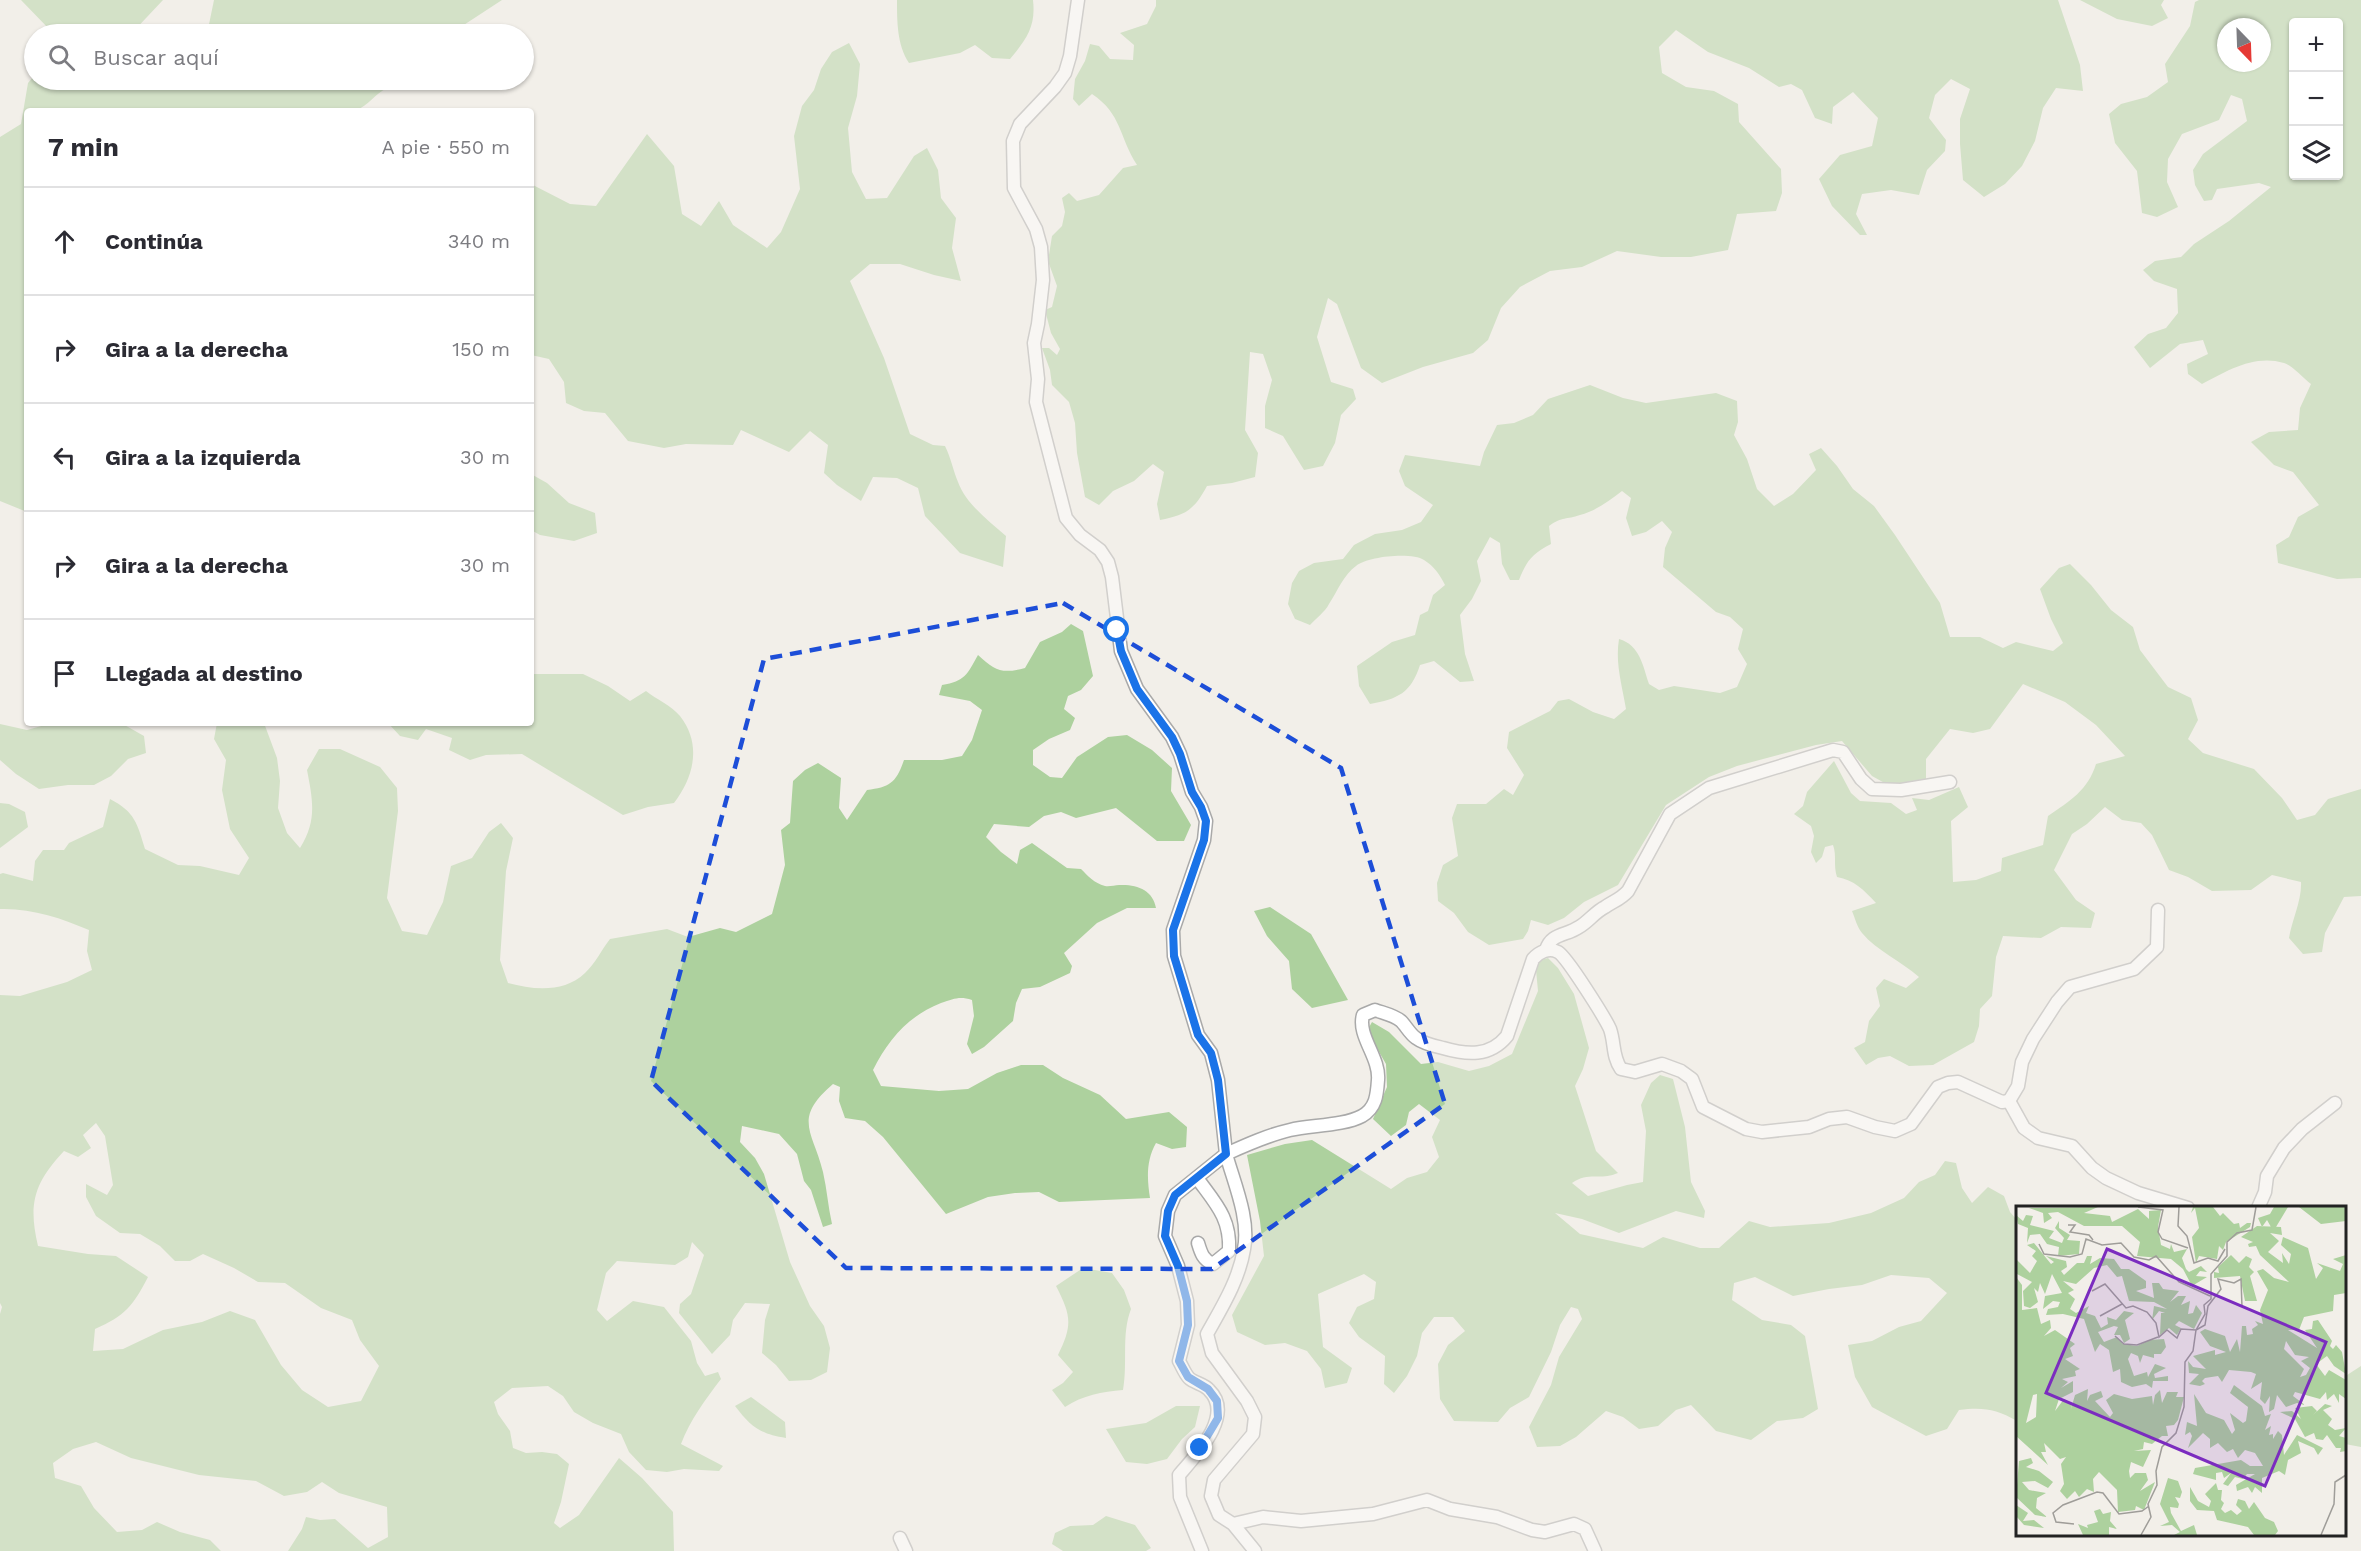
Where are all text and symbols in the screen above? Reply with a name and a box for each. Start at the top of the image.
north arrow [2217,18,2271,72]
map controls [2289,18,2343,180]
button: + [2289,18,2343,72]
search box [24,24,534,90]
icon: search [45,41,78,74]
text: Buscar aquí [93,45,219,70]
button: − [2289,72,2343,126]
button: layers [2289,126,2343,180]
text: 7 min [48,132,119,162]
text: A pie · 550 m [382,135,510,159]
icon: ahead [48,225,81,258]
text: Continúa [105,229,203,254]
text: 340 m [448,229,510,253]
icon: right [48,333,81,366]
text: Gira a la derecha [105,337,288,362]
text: 150 m [452,337,510,361]
icon: left [48,441,81,474]
text: Gira a la izquierda [105,445,301,470]
text: 30 m [460,445,510,469]
icon: right [48,549,81,582]
text: Gira a la derecha [105,553,288,578]
text: 30 m [460,553,510,577]
route start [1103,616,1129,642]
icon: arrive [48,657,81,690]
text: Llegada al destino [105,661,303,686]
inset map [2016,1206,2346,1536]
route end [1186,1434,1212,1460]

